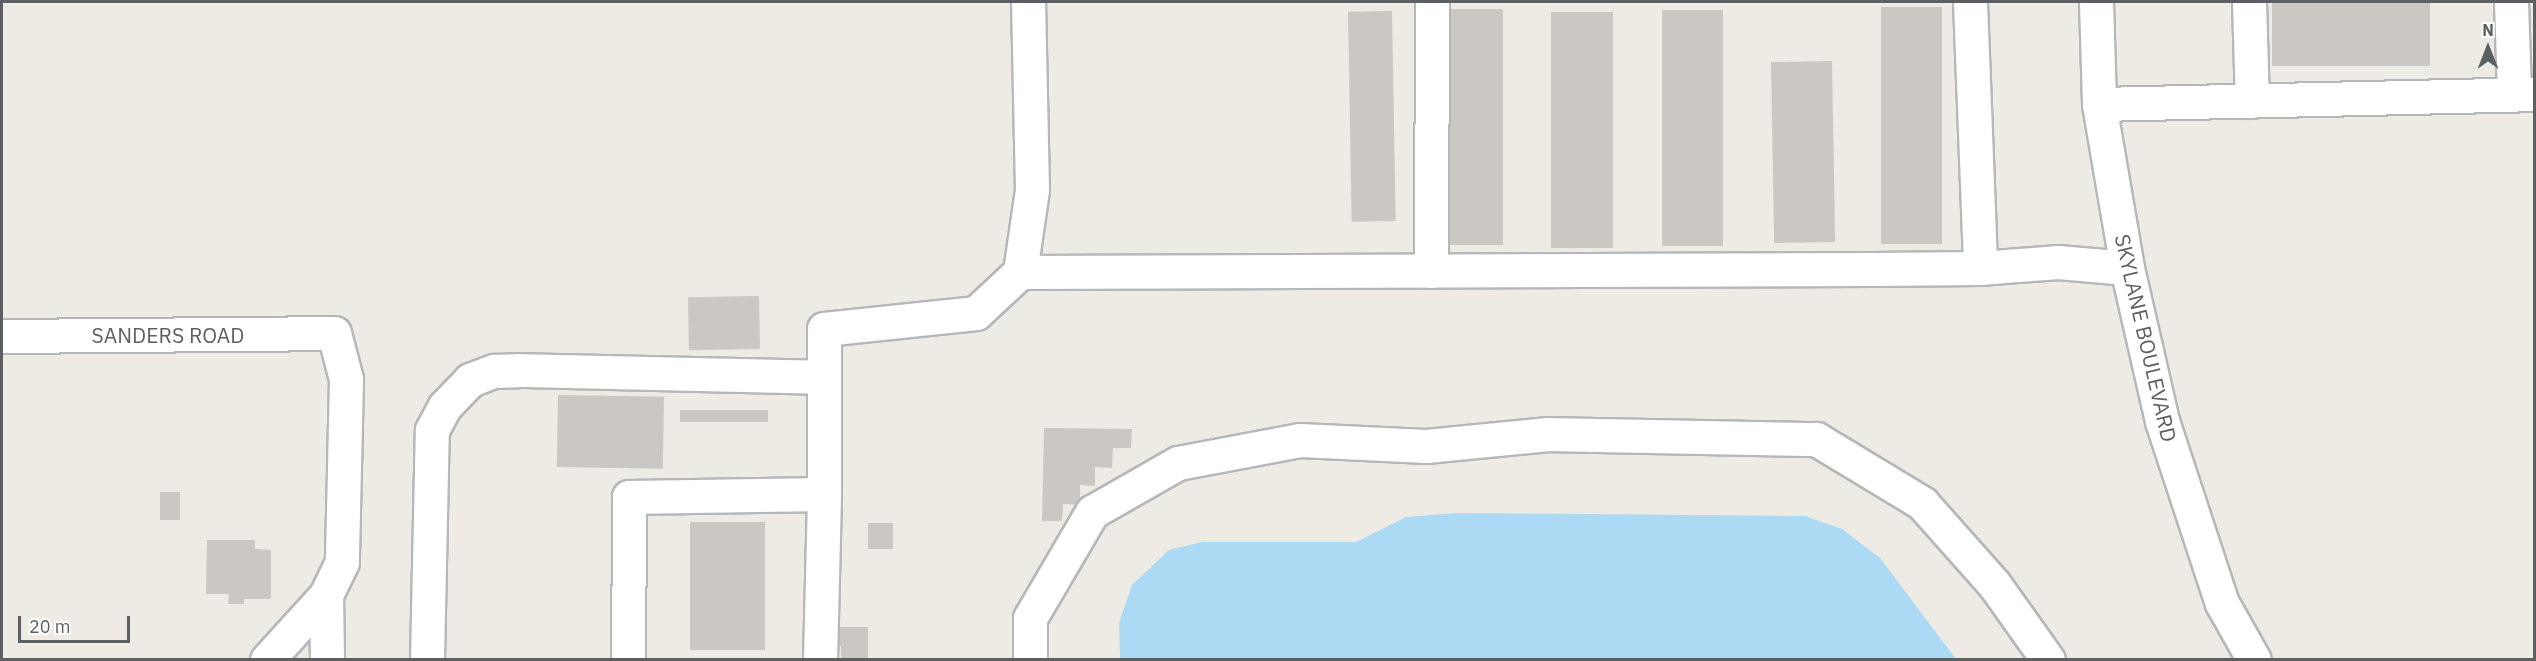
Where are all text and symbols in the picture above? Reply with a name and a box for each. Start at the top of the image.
north arrow [2458,18,2518,78]
text: N [2482,20,2494,40]
street label: SKYLANE BOULEVARD [2110,232,2182,444]
street label: SANDERS ROAD [92,322,244,348]
scale bar [21,604,134,642]
text: 20 m [29,615,71,638]

